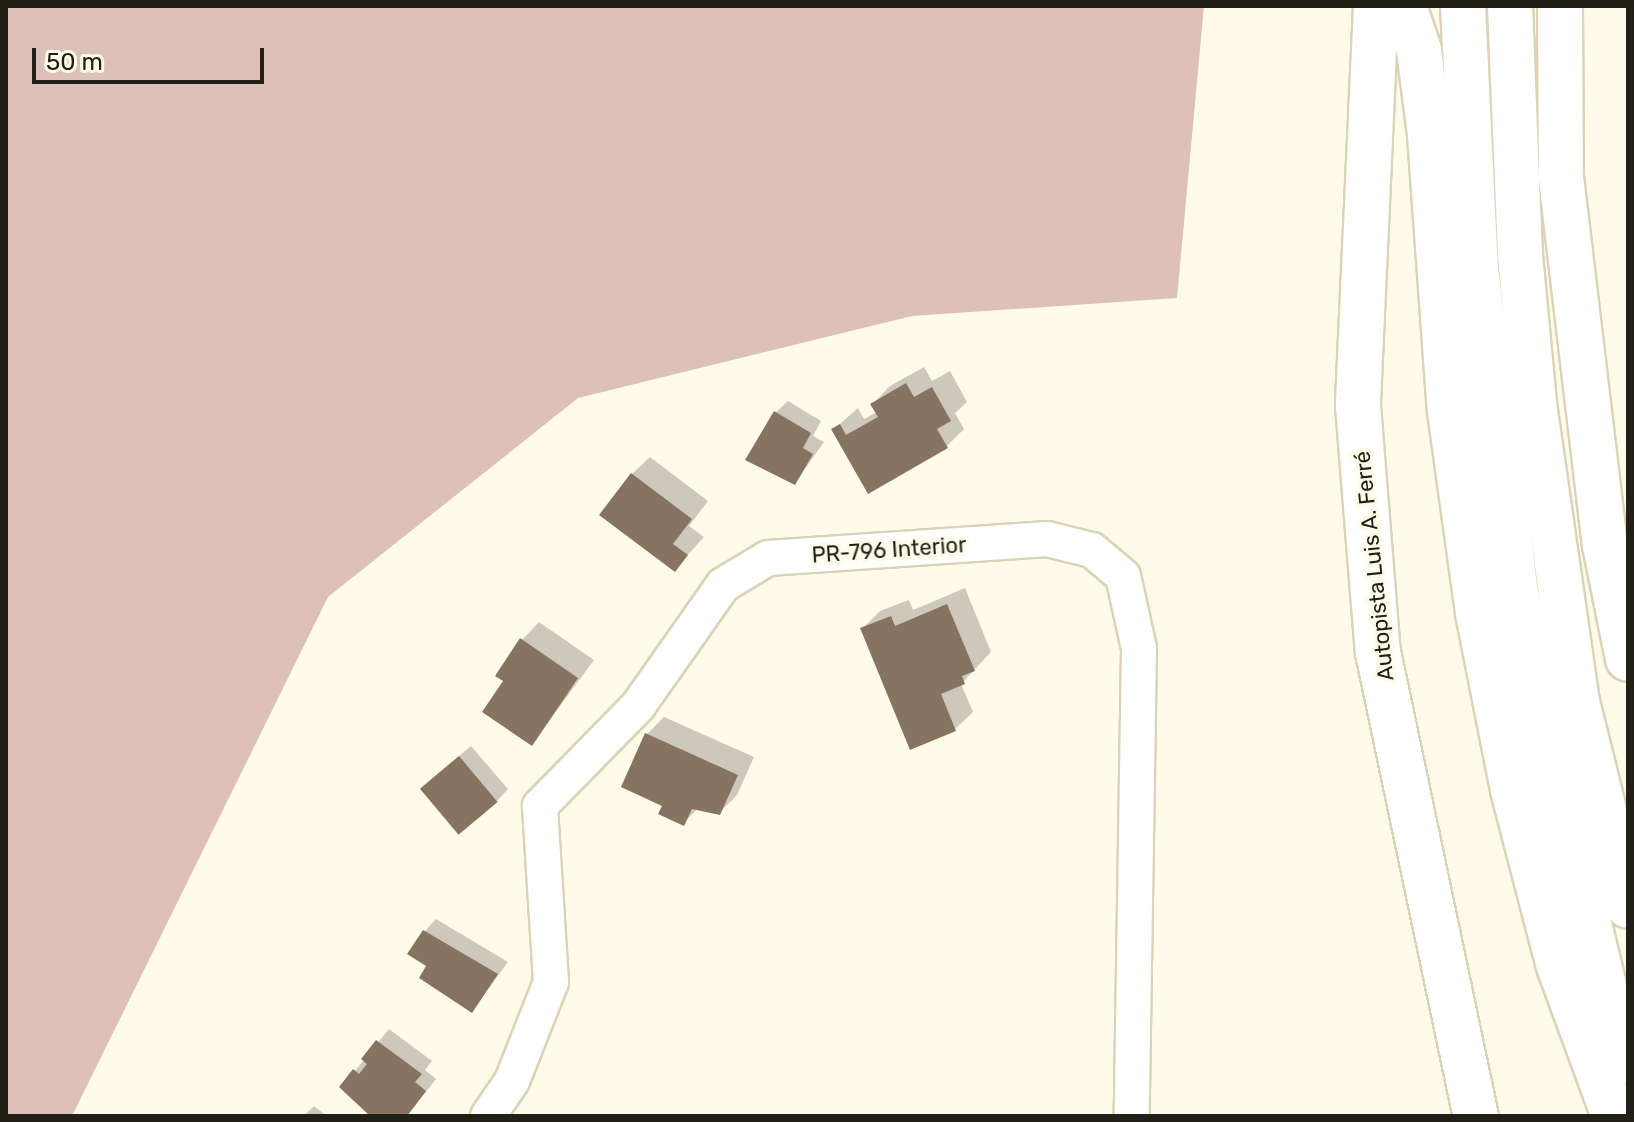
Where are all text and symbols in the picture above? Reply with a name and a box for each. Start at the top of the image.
scale bar [36,32,268,82]
text: 50 m [46,48,103,76]
street label: Autopista Luis A. Ferré [1349,450,1399,682]
street label: PR-796 Interior [811,531,967,569]

